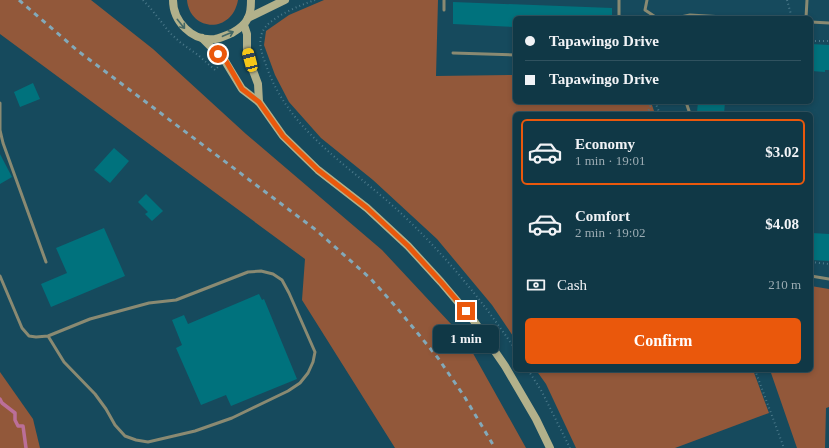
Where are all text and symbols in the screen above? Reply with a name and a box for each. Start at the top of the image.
one-way arrow [177,18,186,29]
one-way arrow [222,30,234,38]
text: Tapawingo Drive [549,33,659,49]
route start [209,45,227,63]
car [241,47,259,73]
text: Tapawingo Drive [549,71,659,87]
icon: car [527,134,563,170]
text: Economy [575,136,635,152]
text: $3.02 [765,144,799,160]
text: 1 min · 19:01 [575,153,645,168]
icon: car [527,206,563,242]
text: Comfort [575,208,630,224]
text: $4.08 [765,216,799,232]
text: 2 min · 19:02 [575,225,645,240]
icon: cash [525,274,547,296]
text: Cash [557,277,587,293]
text: 210 m [768,277,801,292]
route end [457,302,475,320]
button: Confirm [525,318,801,364]
callout: 1 min [433,325,499,353]
text: 1 min [450,331,482,346]

